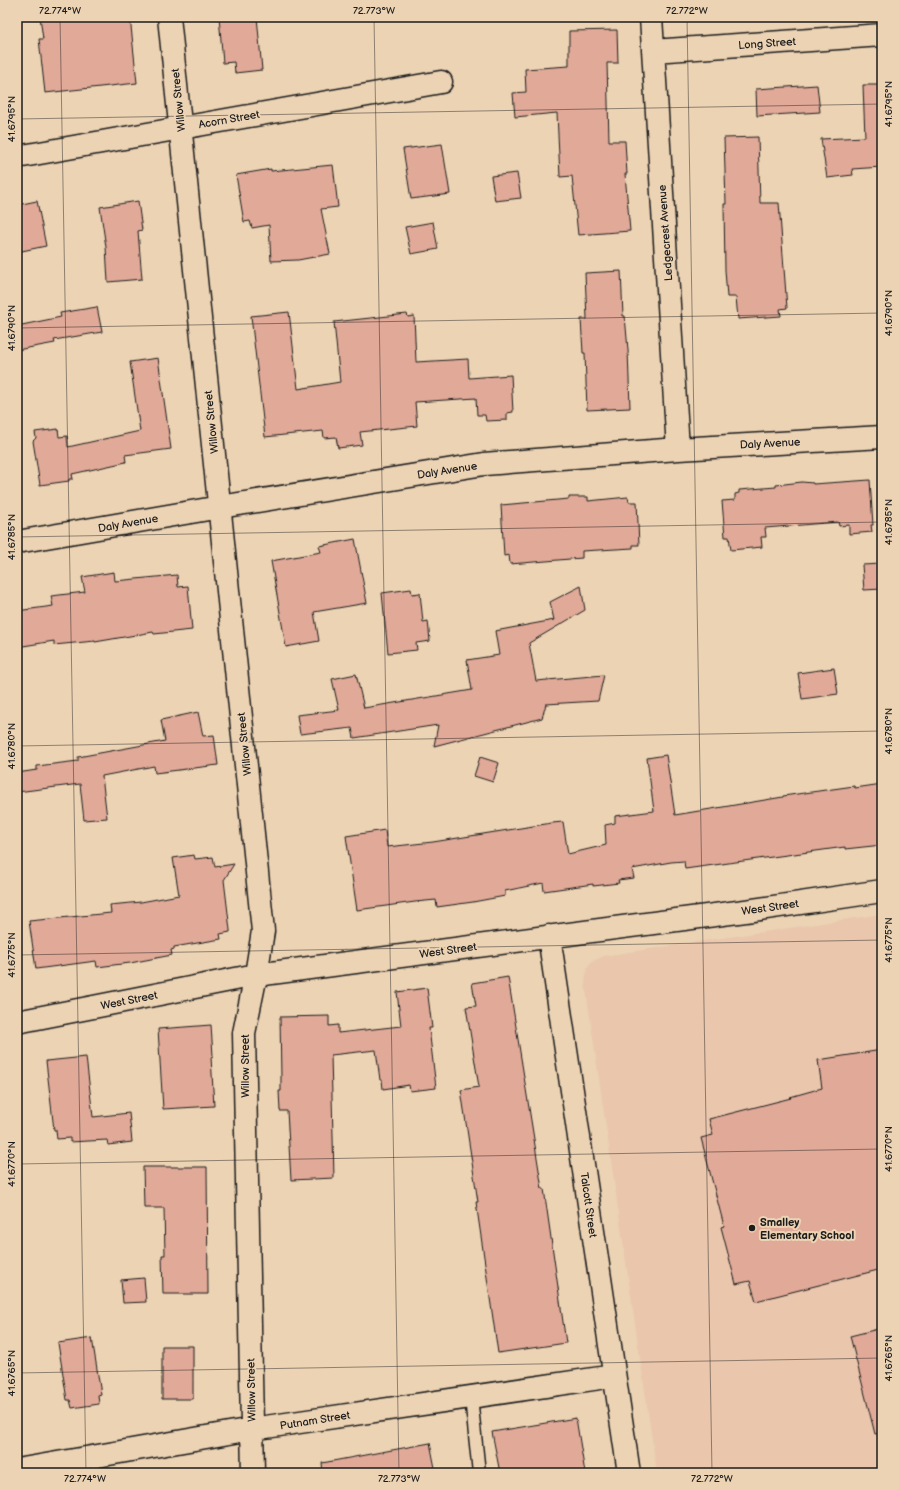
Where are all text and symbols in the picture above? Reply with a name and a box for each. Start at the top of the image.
text: 72.774°W [39,5,81,17]
text: 72.773°W [353,5,395,17]
text: 72.772°W [666,5,708,17]
street label: Long Street [738,35,797,52]
street label: Willow Street [169,67,188,132]
text: 41.6795°N [883,81,895,127]
text: 41.6795°N [6,96,18,142]
street label: Acorn Street [198,108,261,131]
street label: Ledgecrest Avenue [656,184,675,282]
text: 41.6790°N [883,290,895,336]
text: 41.6790°N [6,305,18,351]
street label: Willow Street [202,389,221,454]
street label: Daly Avenue [739,435,801,452]
street label: Daly Avenue [416,459,479,482]
text: 41.6785°N [883,499,895,545]
street label: Daly Avenue [97,512,160,535]
text: 41.6785°N [6,514,18,560]
text: 41.6780°N [883,708,895,754]
street label: Willow Street [235,711,254,776]
text: 41.6780°N [6,723,18,769]
street label: West Street [741,897,800,918]
text: 41.6775°N [883,917,895,963]
text: 41.6775°N [6,932,18,978]
street label: West Street [419,940,478,961]
street label: West Street [100,988,159,1012]
street label: Willow Street [239,1034,252,1098]
text: 41.6770°N [883,1126,895,1172]
text: 41.6770°N [6,1141,18,1187]
street label: Talcott Street [577,1172,600,1239]
place label: Smalley Elementary School [760,1216,854,1242]
marker: Smalley Elementary School [747,1223,757,1233]
text: 41.6765°N [883,1335,895,1381]
text: 41.6765°N [6,1350,18,1396]
street label: Willow Street [244,1358,259,1422]
street label: Putnam Street [279,1408,352,1432]
text: 72.774°W [64,1473,106,1485]
text: 72.773°W [378,1473,420,1485]
text: 72.772°W [691,1473,733,1485]

